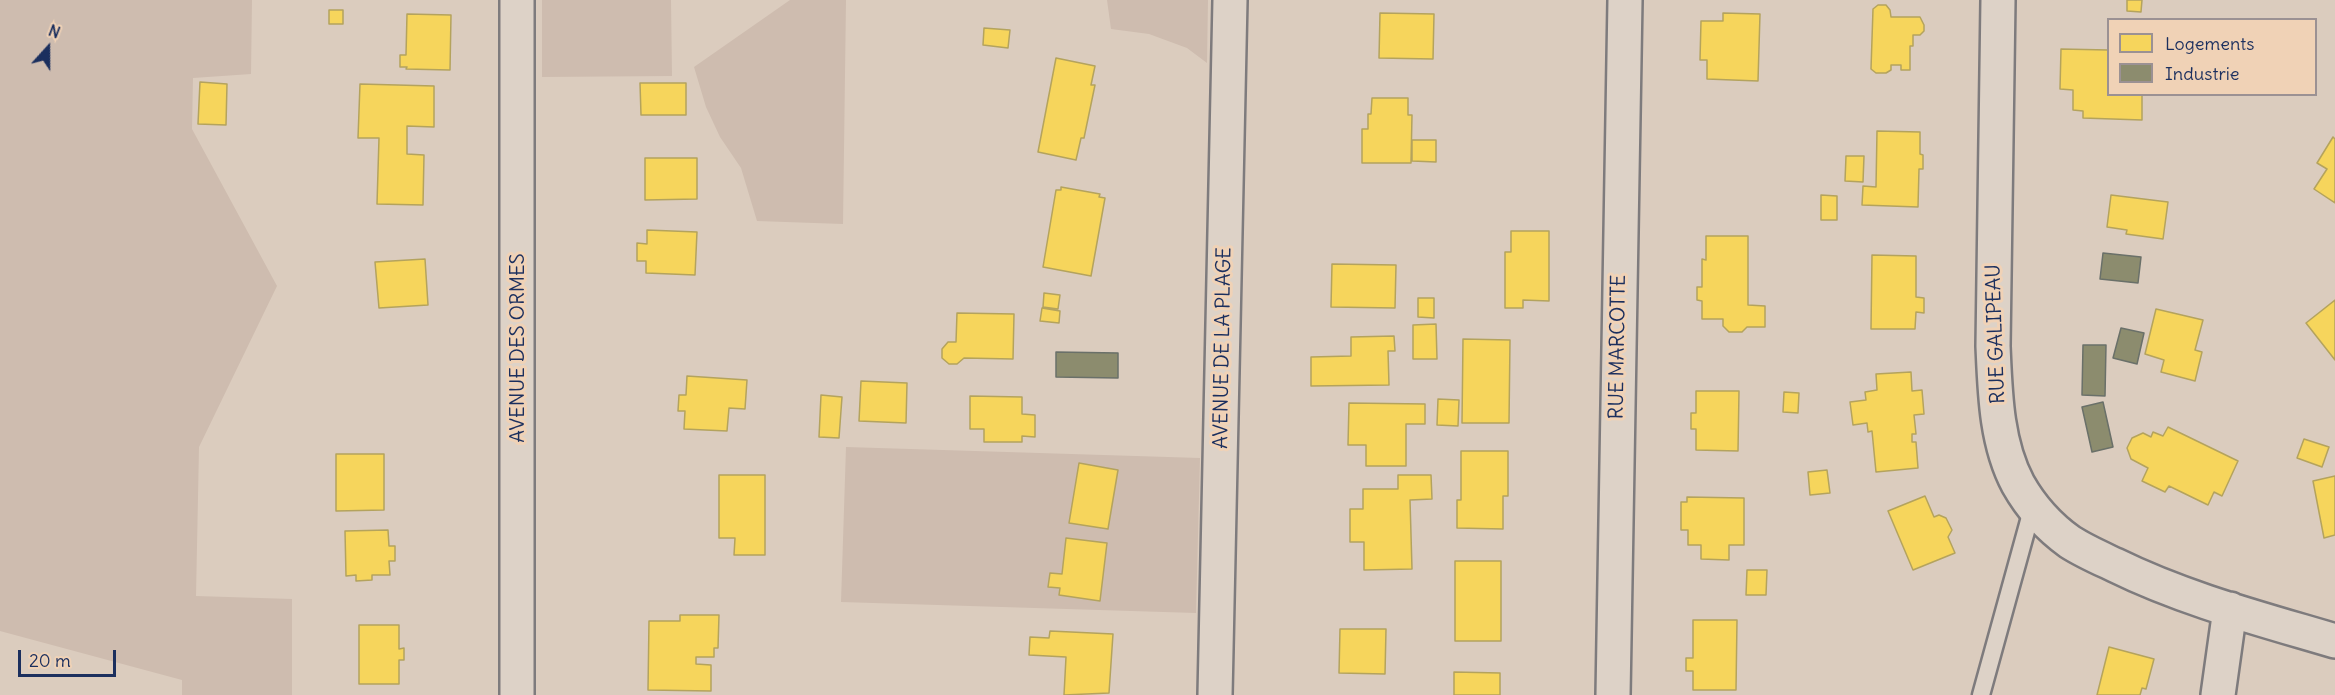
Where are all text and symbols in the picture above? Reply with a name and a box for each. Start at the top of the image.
north arrow [18,18,78,78]
legend [2107,18,2317,96]
text: N [46,20,63,43]
text: Logements [2165,32,2254,55]
text: Industrie [2165,62,2240,85]
street label: AVENUE DE LA PLAGE [1209,247,1237,449]
street label: AVENUE DES ORMES [506,253,530,443]
street label: RUE GALIPEAU [1982,264,2010,404]
street label: RUE MARCOTTE [1605,274,1631,420]
scale bar [21,638,118,676]
text: 20 m [29,649,71,672]

